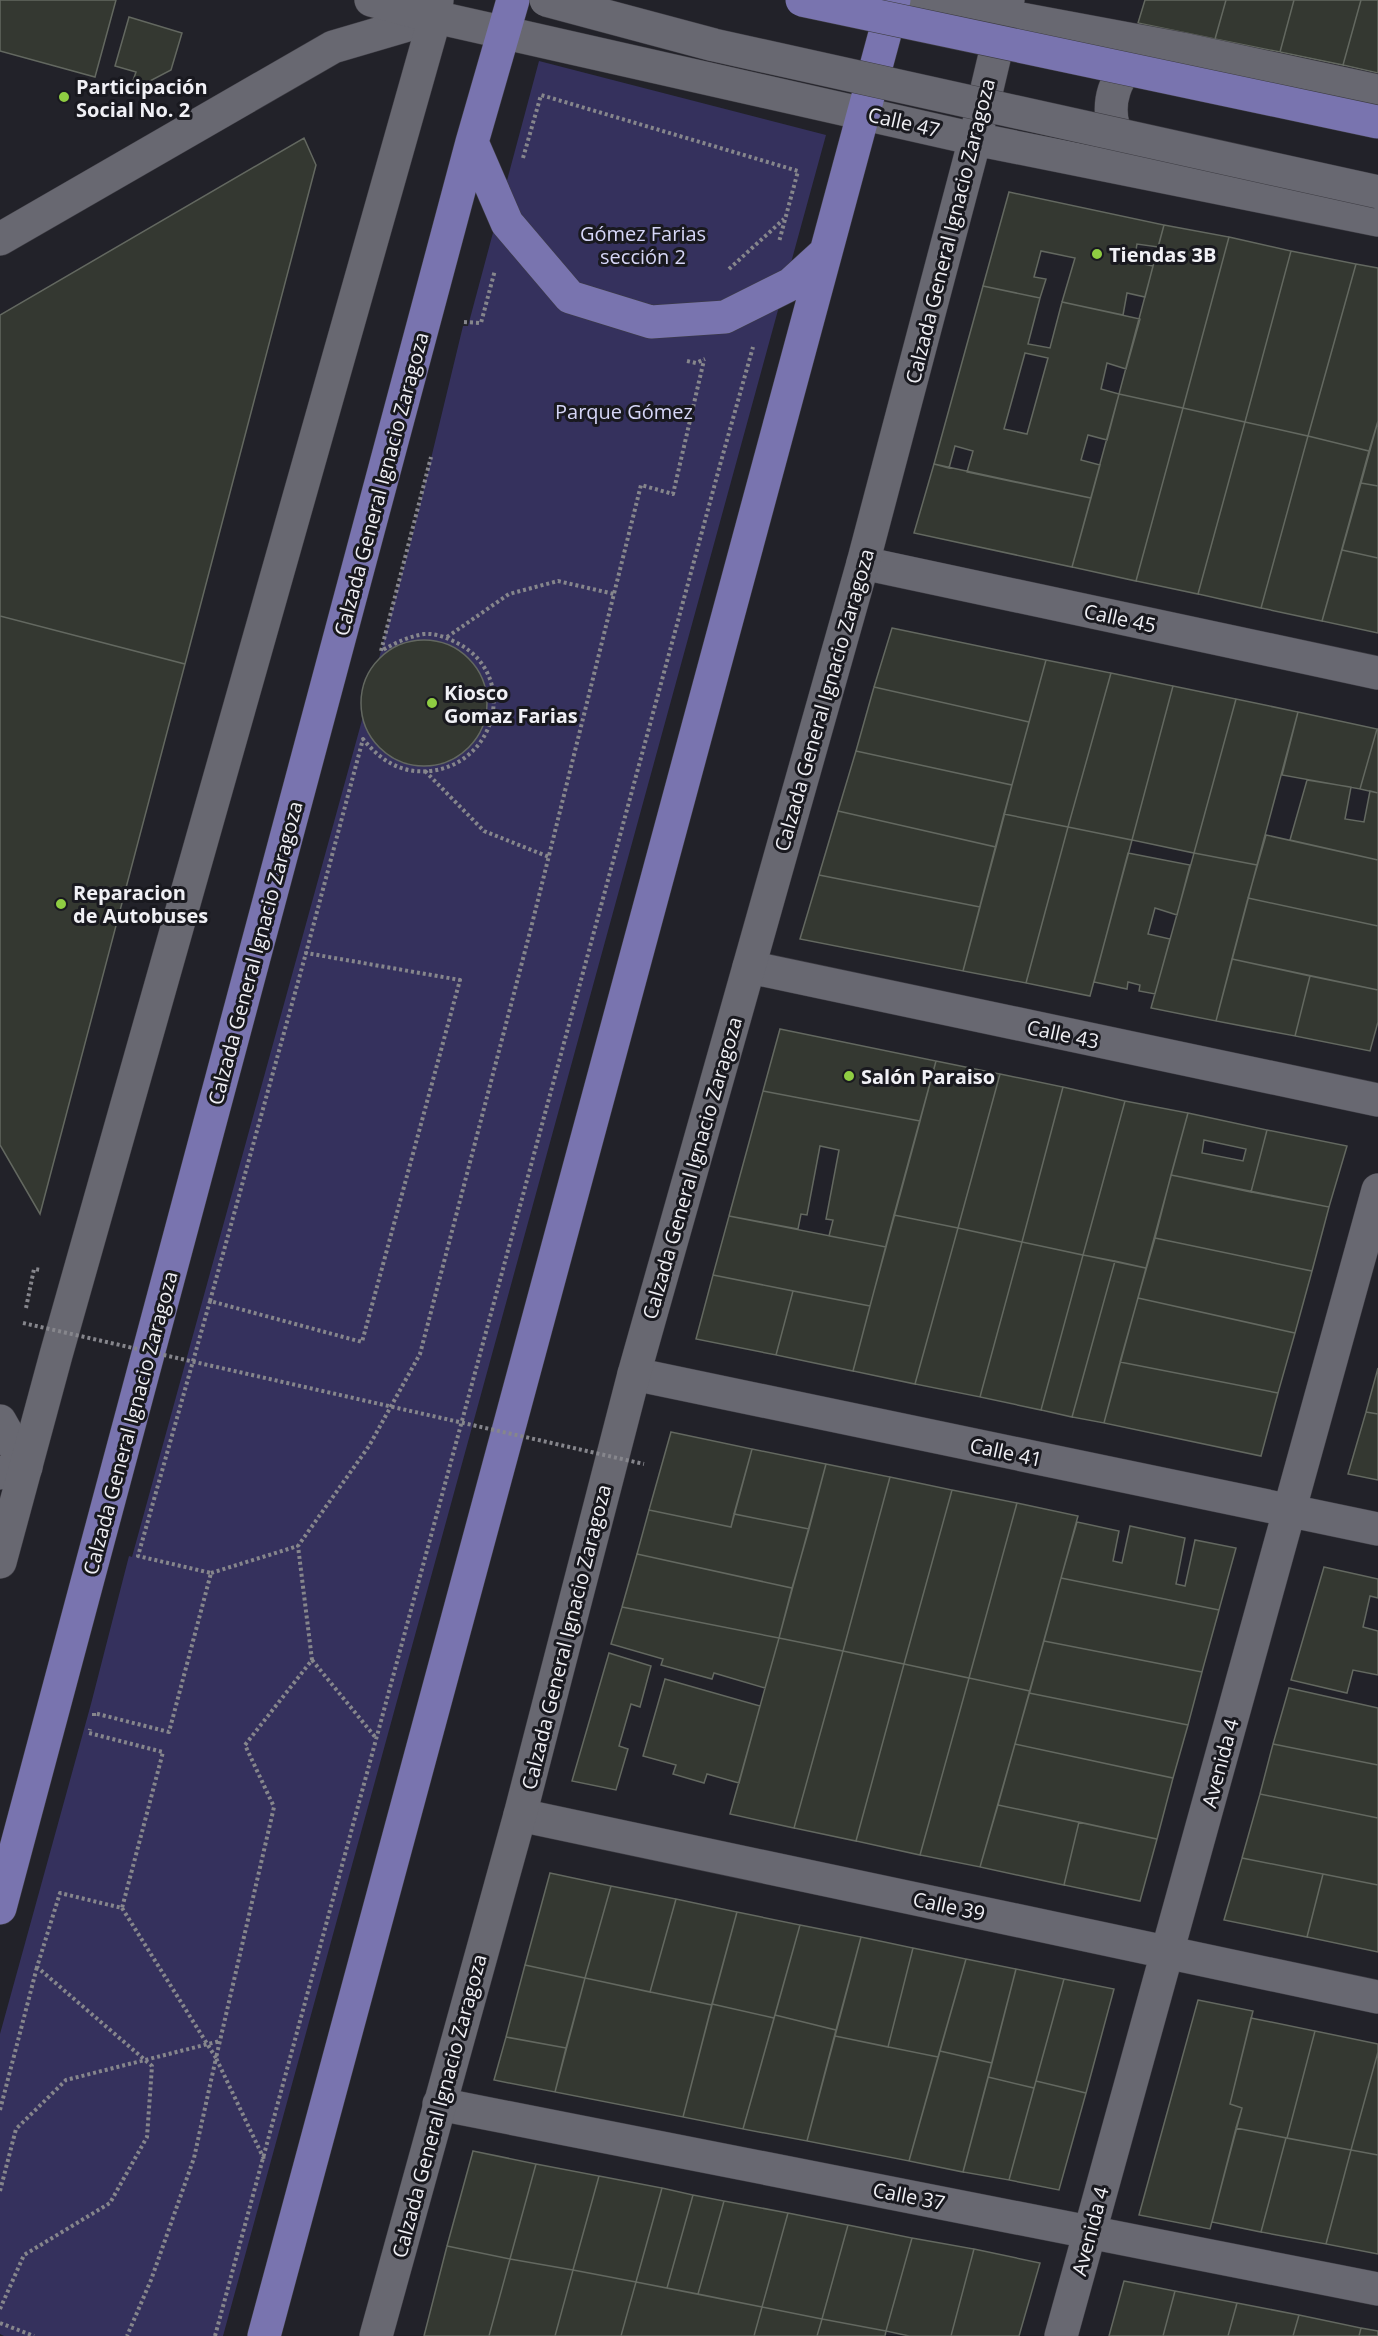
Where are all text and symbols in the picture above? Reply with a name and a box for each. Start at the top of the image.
place label: Participación Social No. 2 [76,73,208,123]
street label: Calzada General Ignacio Zaragoza [899,76,1001,386]
marker: Participación Social No. 2 [57,90,71,104]
street label: Calle 47 [865,101,943,143]
park label: Gómez Farias sección 2 [580,220,706,270]
place label: Tiendas 3B [1109,241,1216,268]
marker: Tiendas 3B [1090,247,1104,261]
street label: Calzada General Ignacio Zaragoza [327,329,435,639]
park label: Parque Gómez [555,398,693,425]
street label: Calzada General Ignacio Zaragoza [768,546,880,854]
street label: Calle 45 [1081,597,1159,639]
place label: Kiosco Gomaz Farias [444,679,578,729]
marker: Kiosco Gomaz Farias [425,696,439,710]
street label: Calzada General Ignacio Zaragoza [201,798,309,1108]
place label: Reparacion de Autobuses [73,879,208,929]
marker: Reparacion de Autobuses [54,897,68,911]
street label: Calle 43 [1024,1013,1102,1055]
street label: Calzada General Ignacio Zaragoza [636,1014,748,1322]
place label: Salón Paraiso [861,1063,995,1090]
marker: Salón Paraiso [842,1069,856,1083]
street label: Calzada General Ignacio Zaragoza [76,1268,184,1578]
street label: Calle 41 [967,1431,1045,1473]
street label: Calzada General Ignacio Zaragoza [515,1482,617,1792]
street label: Avenida 4 [1195,1715,1245,1811]
street label: Calle 39 [910,1885,988,1927]
street label: Calzada General Ignacio Zaragoza [385,1951,493,2261]
street label: Calle 37 [871,2176,947,2216]
street label: Avenida 4 [1065,2183,1115,2279]

